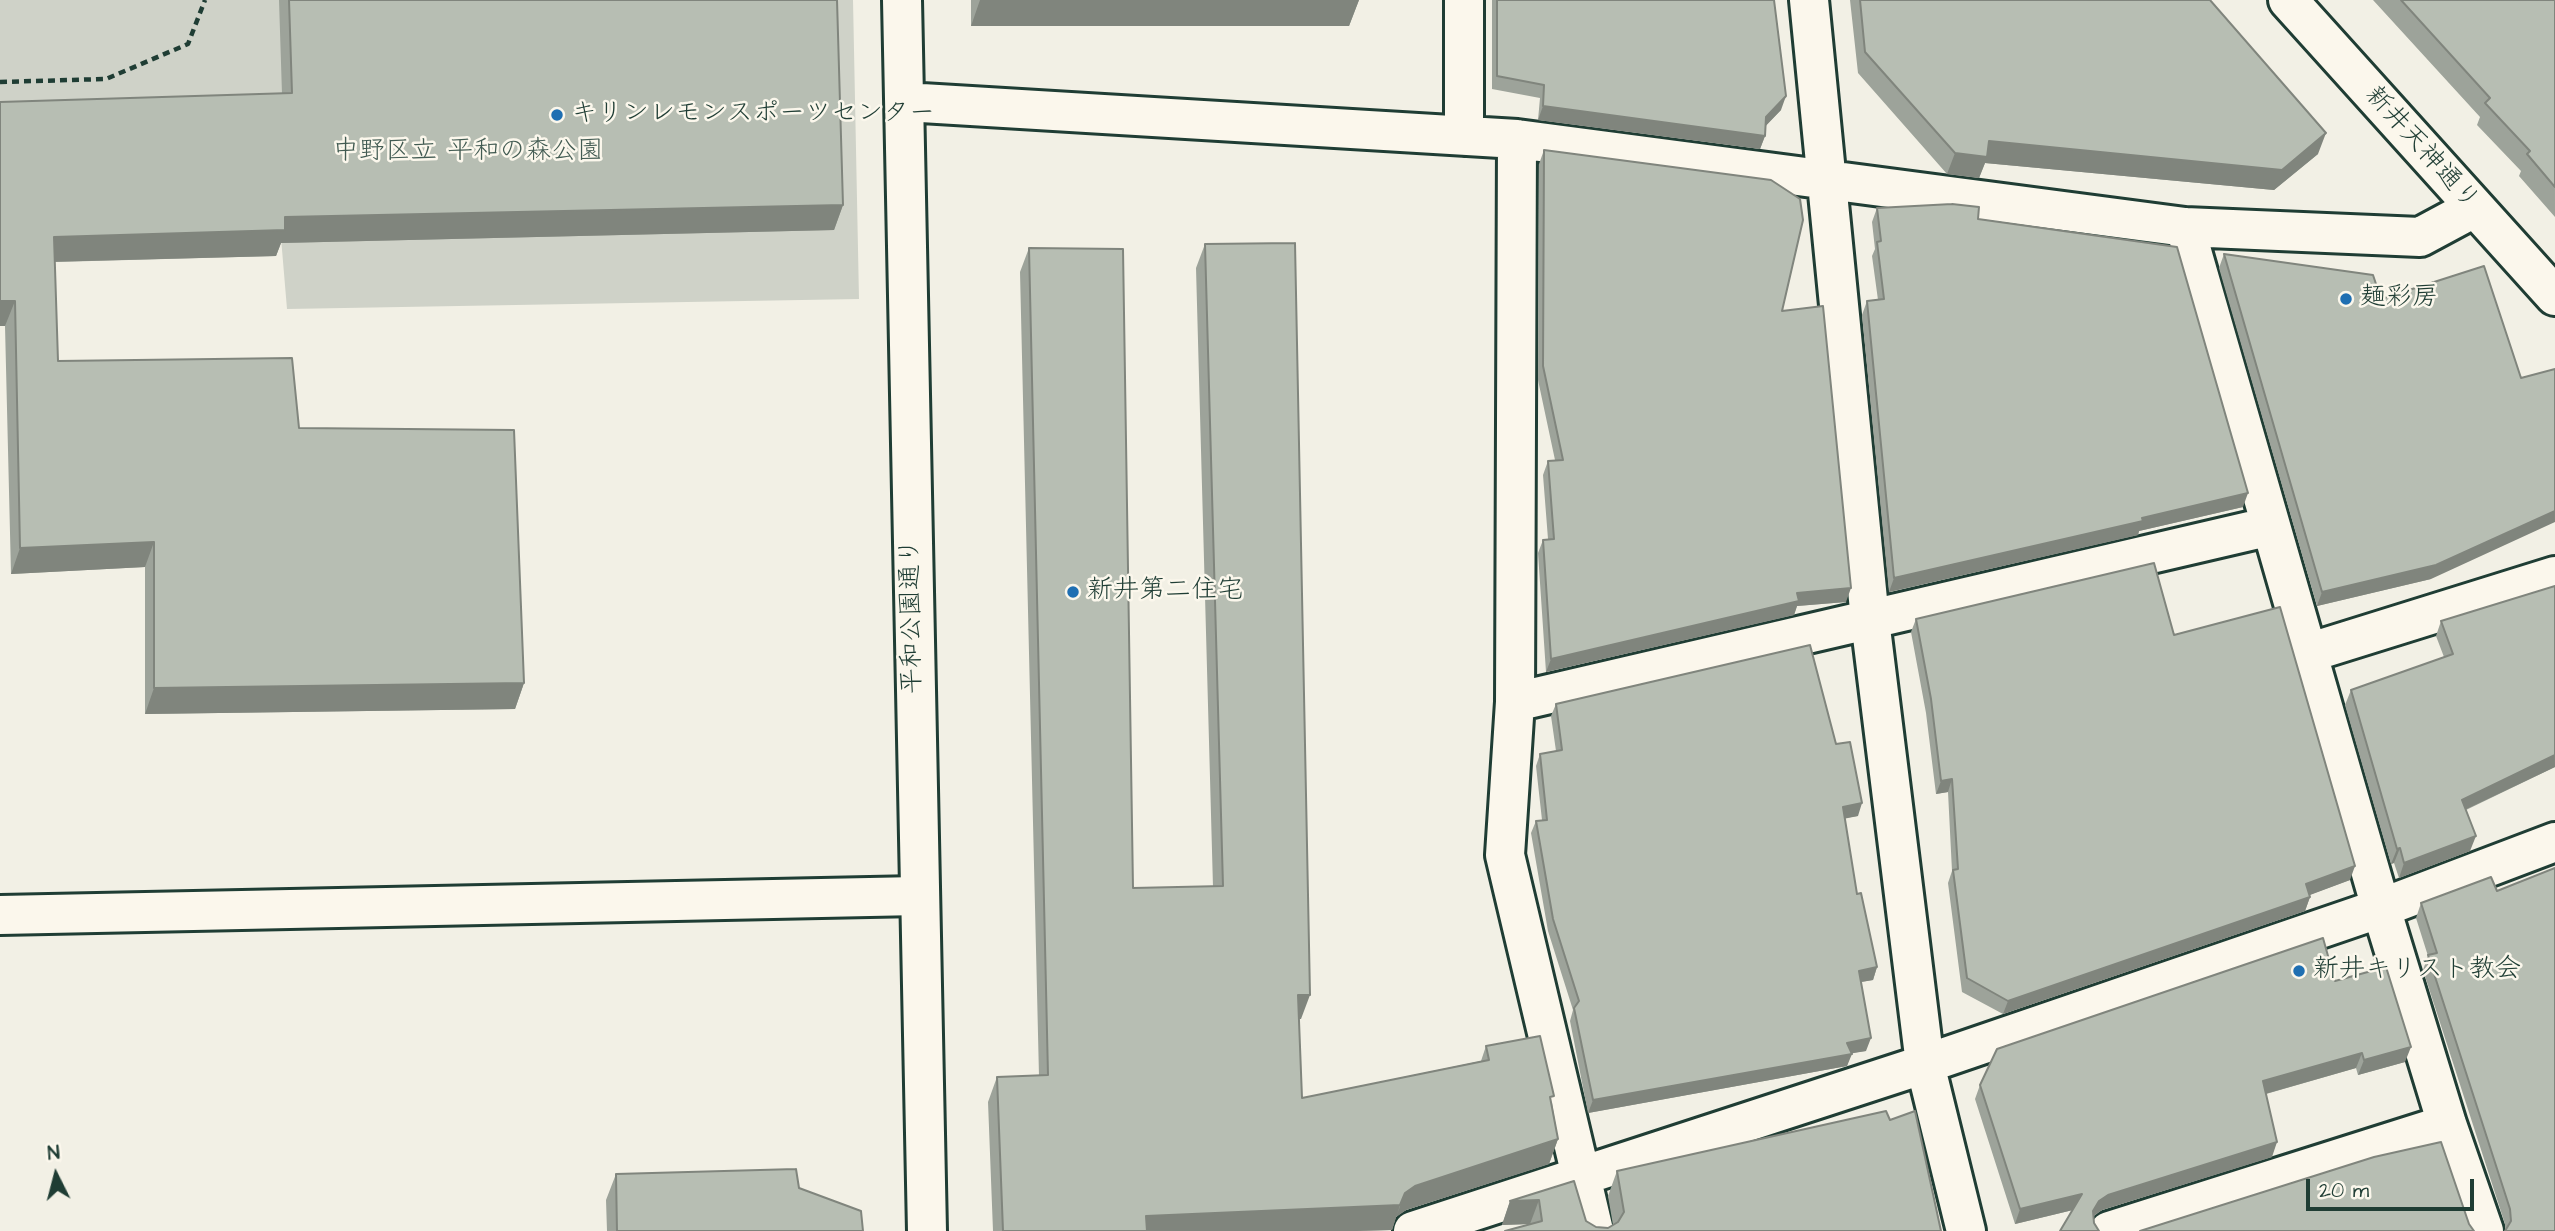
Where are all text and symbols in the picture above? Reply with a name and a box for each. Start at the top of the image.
street label: 新井天神通り [2357,81,2485,217]
place label: キリンレモンスポーツセンター [571,99,935,131]
marker: キリンレモンスポーツセンター [549,107,565,123]
park label: 中野区立 平和の森公園 [333,137,603,169]
place label: 麺彩房 [2360,283,2438,315]
marker: 麺彩房 [2338,291,2354,307]
street label: 平和公園通り [896,538,930,694]
place label: 新井第二住宅 [1087,576,1243,608]
marker: 新井第二住宅 [1065,584,1081,600]
place label: 新井キリスト教会 [2313,955,2521,987]
marker: 新井キリスト教会 [2291,963,2307,979]
north arrow [21,1140,91,1210]
text: N [46,1140,61,1168]
scale bar [2310,1164,2478,1208]
text: 20 m [2319,1176,2369,1205]

